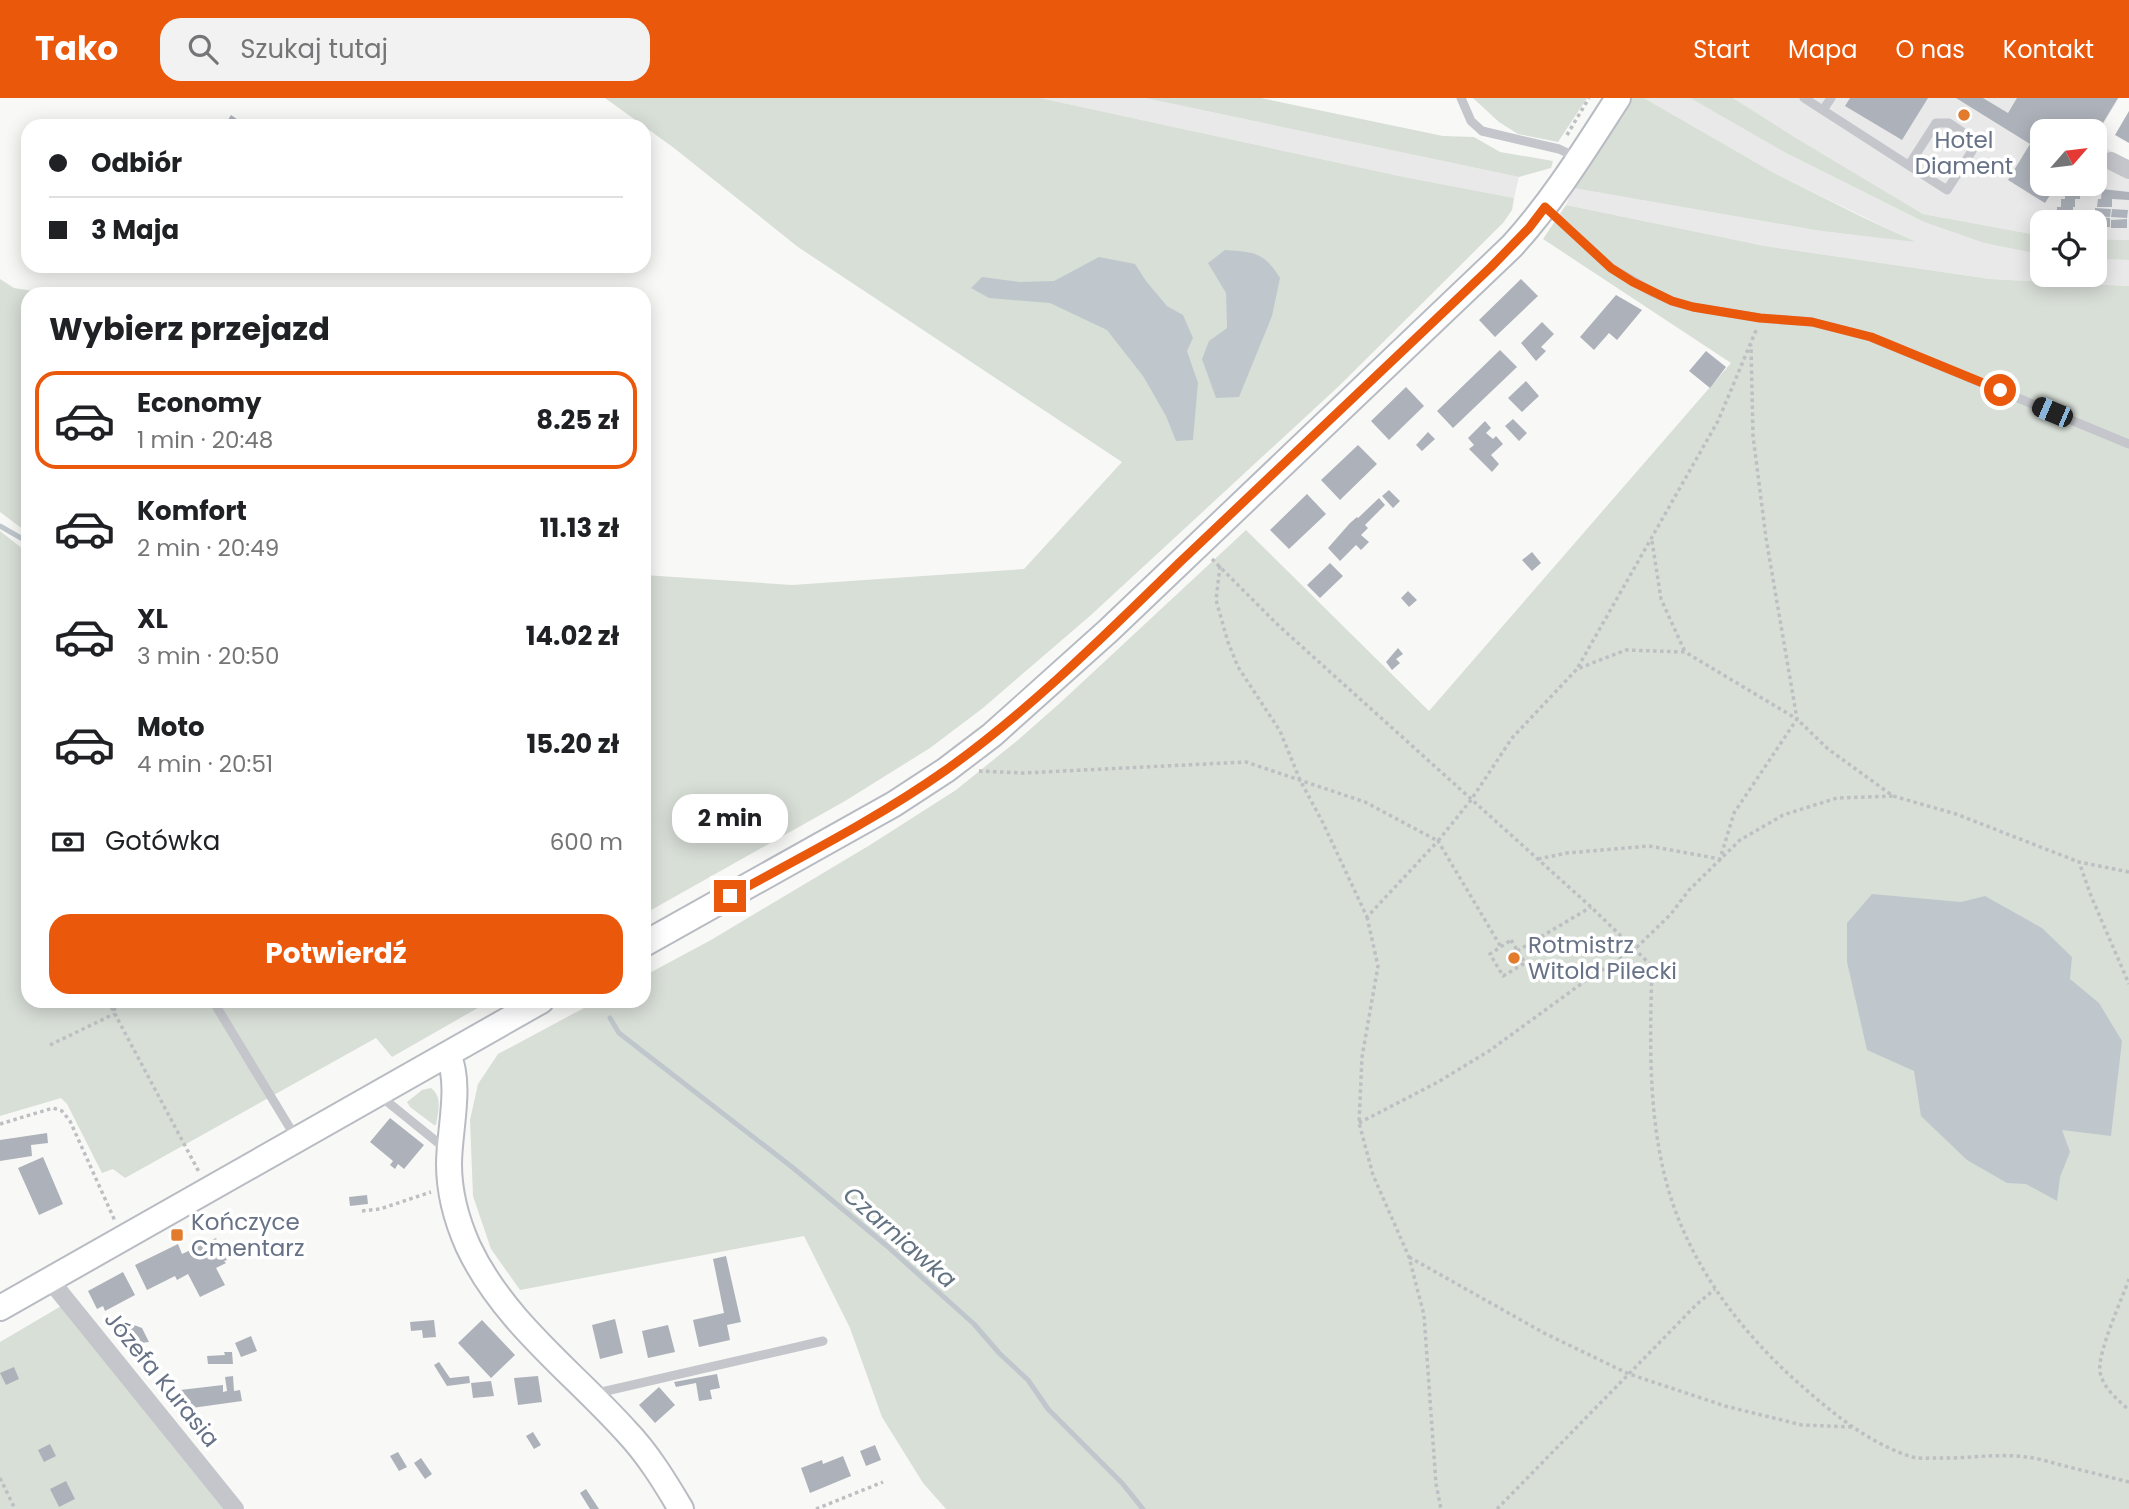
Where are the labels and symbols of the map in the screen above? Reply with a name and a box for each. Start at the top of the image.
marker: Hotel Diament [1956,107,1972,123]
north arrow [2030,119,2107,196]
place label: Hotel Diament [1915,124,2013,182]
route start [1984,374,2016,406]
car [2029,394,2076,430]
callout: 2 min [672,794,788,844]
route end [714,880,746,912]
place label: Rotmistrz Witold Pilecki [1528,929,1677,987]
marker: Rotmistrz Witold Pilecki [1506,950,1522,966]
water label: Czarniawka [836,1178,964,1296]
place label: Kończyce Cmentarz [191,1206,304,1264]
marker: Kończyce Cmentarz [169,1227,185,1243]
street label: Józefa Kurasia [97,1304,227,1454]

